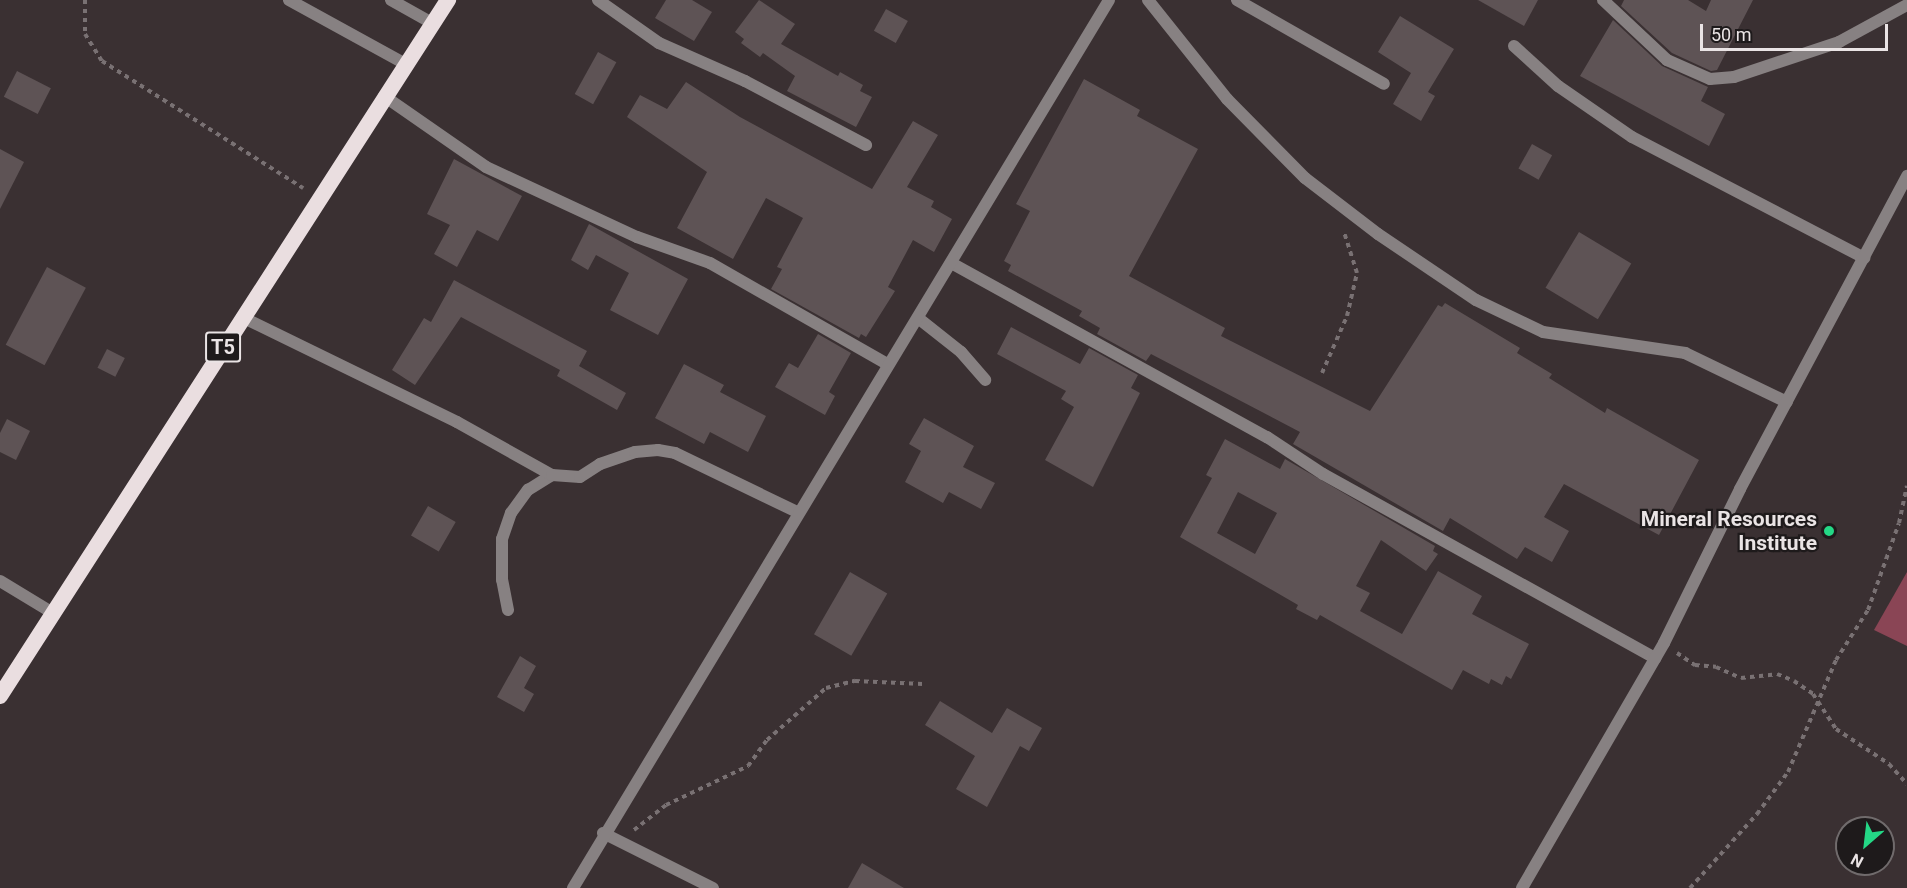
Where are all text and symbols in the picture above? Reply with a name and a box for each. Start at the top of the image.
scale bar [1703,12,1890,50]
text: 50 m [1711,24,1751,45]
road number: T5 [205,330,241,364]
place label: Mineral Resources Institute [1641,506,1817,556]
marker: Mineral Resources Institute [1822,524,1836,538]
north arrow [1835,816,1895,876]
text: N [1848,850,1867,872]

